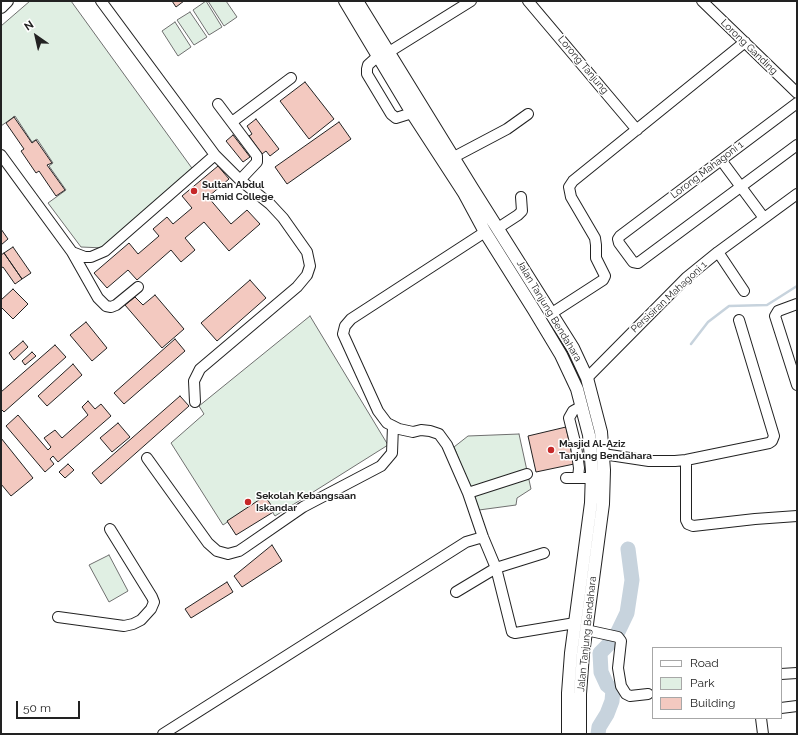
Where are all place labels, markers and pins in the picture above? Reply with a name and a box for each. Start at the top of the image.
place label: Sultan Abdul Hamid College [202,179,273,202]
marker: Sultan Abdul Hamid College [189,186,199,196]
place label: Masjid Al-Aziz Tanjung Bendahara [559,438,652,462]
marker: Masjid Al-Aziz Tanjung Bendahara [546,445,556,455]
place label: Sekolah Kebangsaan Iskandar [256,490,356,514]
marker: Sekolah Kebangsaan Iskandar [243,497,253,507]

